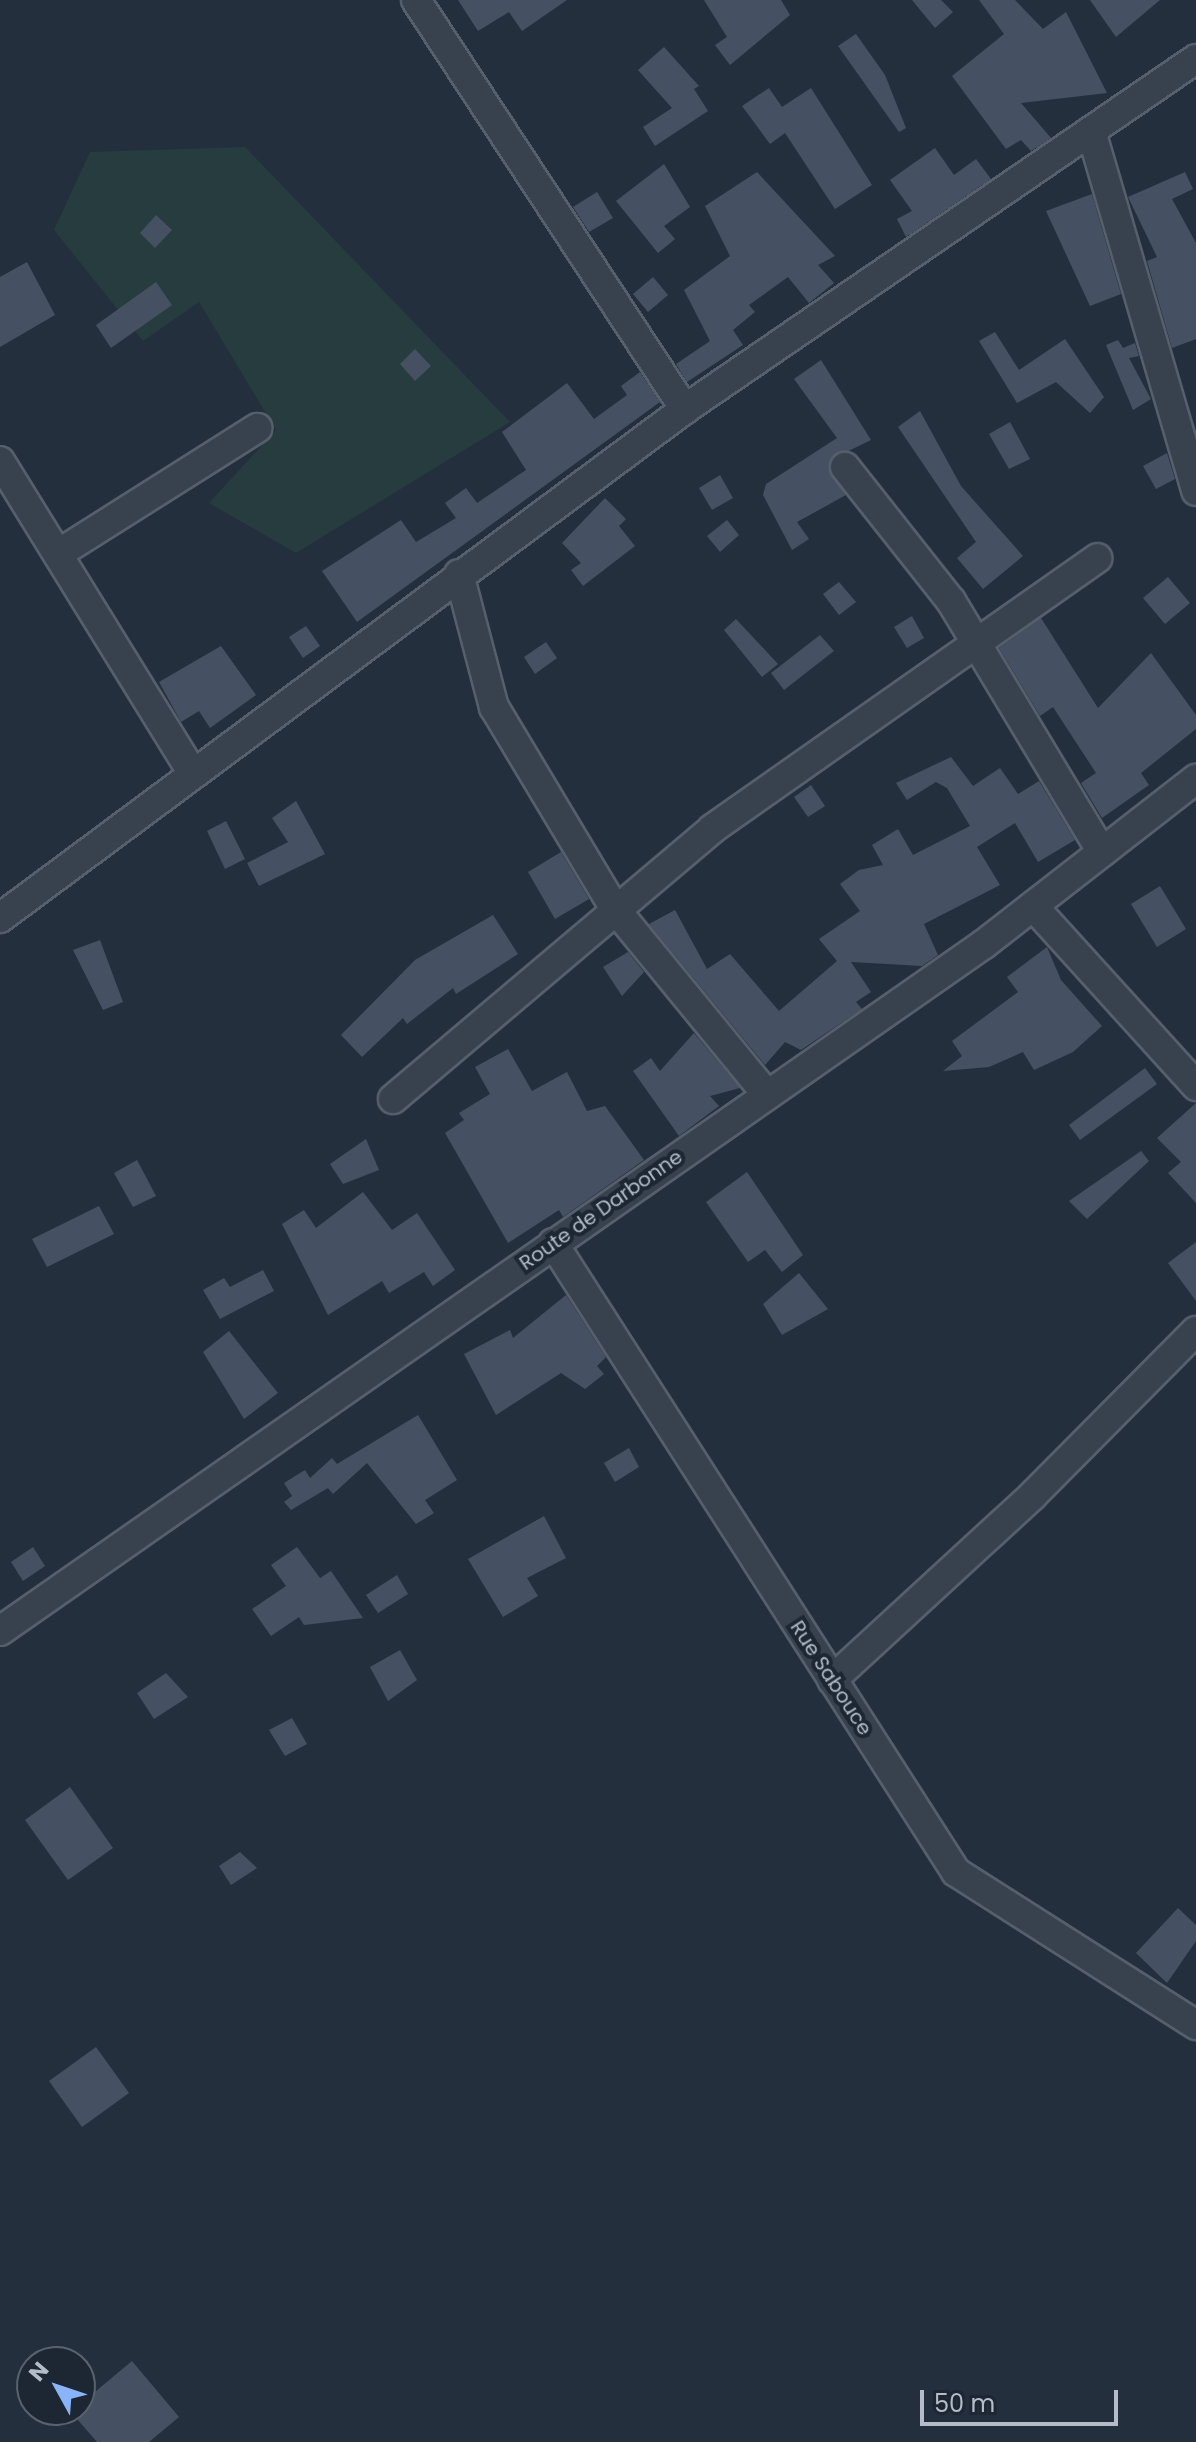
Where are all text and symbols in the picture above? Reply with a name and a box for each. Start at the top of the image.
street label: Route de Darbonne [515,1145,687,1275]
street label: Rue Sabouce [785,1616,877,1740]
north arrow [16,2346,96,2426]
text: N [22,2355,56,2388]
scale bar [924,2374,1122,2424]
text: 50 m [934,2387,995,2420]

